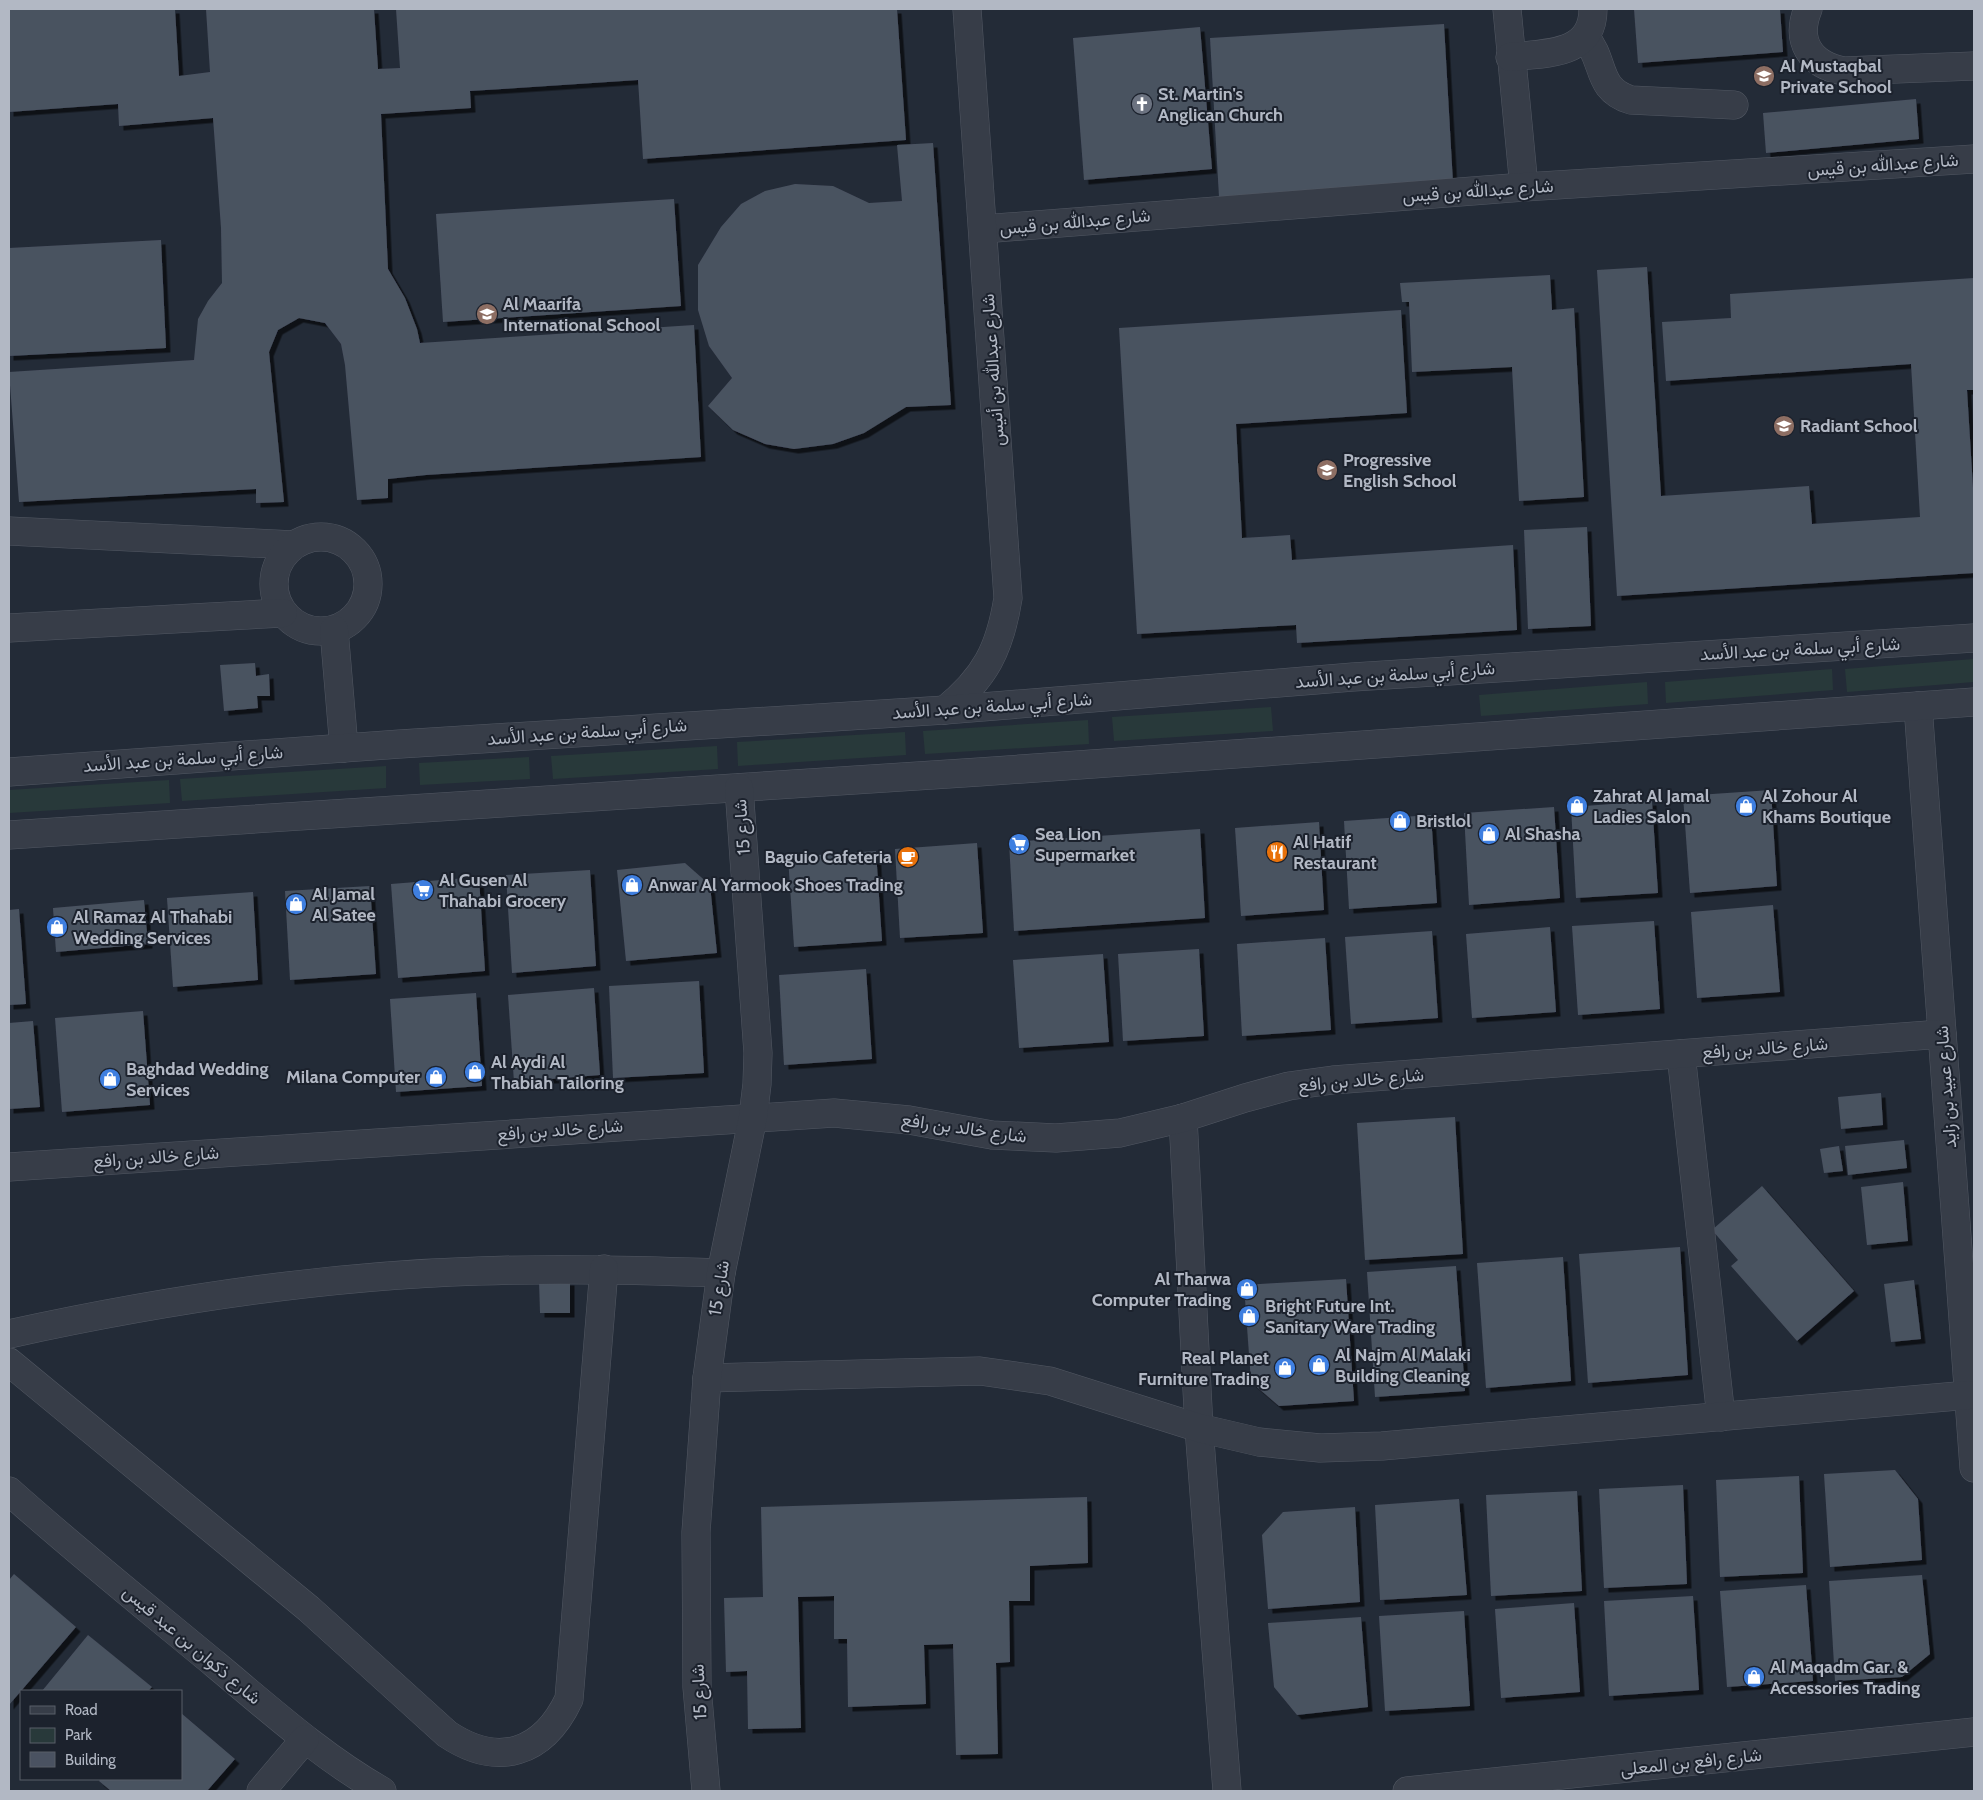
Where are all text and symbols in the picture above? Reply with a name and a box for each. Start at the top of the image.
place label: Al Mustaqbal Private School [1780,55,1892,98]
school or university icon: Al Mustaqbal Private School [1752,64,1776,88]
place label: St. Martin's Anglican Church [1158,83,1283,126]
church icon: St. Martin's Anglican Church [1130,92,1154,116]
street label: شارع عبدالله بن قيس [1807,149,1959,182]
street label: شارع عبدالله بن قيس [1402,175,1554,208]
street label: شارع عبدالله بن قيس [999,204,1152,241]
place label: Al Maarifa International School [503,293,660,336]
street label: شارع عبدالله بن أنيس [977,293,1010,447]
school or university icon: Al Maarifa International School [475,302,499,326]
school or university icon: Radiant School [1772,414,1796,438]
place label: Radiant School [1800,415,1918,437]
place label: Progressive English School [1343,449,1457,492]
school or university icon: Progressive English School [1315,458,1339,482]
street label: شارع أبي سلمة بن عبد الأسد [1699,633,1901,669]
street label: شارع أبي سلمة بن عبد الأسد [1294,657,1496,697]
street label: شارع أبي سلمة بن عبد الأسد [891,688,1093,728]
street label: شارع أبي سلمة بن عبد الأسد [486,714,688,754]
street label: شارع أبي سلمة بن عبد الأسد [82,741,284,781]
place label: Zahrat Al Jamal Ladies Salon [1593,785,1710,828]
place label: Al Zohour Al Khams Boutique [1762,785,1891,828]
shop icon: Zahrat Al Jamal Ladies Salon [1565,794,1589,818]
shop icon: Al Zohour Al Khams Boutique [1734,794,1758,818]
street label: شارع 15 [729,798,756,856]
shop icon: Bristlol [1388,809,1412,833]
place label: Bristlol [1416,810,1471,832]
shop icon: Al Shasha [1477,822,1501,846]
place label: Sea Lion Supermarket [1035,823,1135,866]
place label: Al Shasha [1505,823,1581,845]
place label: Al Hatif Restaurant [1293,831,1377,874]
supermarket icon: Sea Lion Supermarket [1007,832,1031,856]
restaurant icon: Al Hatif Restaurant [1265,840,1289,864]
cafe icon: Baguio Cafeteria [896,845,920,869]
place label: Baguio Cafeteria [764,846,892,868]
place label: Al Gusen Al Thahabi Grocery [439,869,566,912]
shop icon: Anwar Al Yarmook Shoes Trading [620,873,644,897]
place label: Anwar Al Yarmook Shoes Trading [648,874,903,896]
supermarket icon: Al Gusen Al Thahabi Grocery [411,878,435,902]
place label: Al Jamal Al Satee [312,883,376,926]
shop icon: Al Jamal Al Satee [284,892,308,916]
place label: Al Ramaz Al Thahabi Wedding Services [73,906,232,949]
shop icon: Al Ramaz Al Thahabi Wedding Services [45,915,69,939]
street label: شارع عبيد بن زايد [1931,1025,1962,1149]
street label: شارع خالد بن رافع [1701,1033,1829,1064]
place label: Al Aydi Al Thabiah Tailoring [491,1051,624,1094]
place label: Baghdad Wedding Services [126,1058,268,1101]
shop icon: Al Aydi Al Thabiah Tailoring [463,1060,487,1084]
street label: شارع خالد بن رافع [1297,1064,1425,1097]
shop icon: Milana Computer [424,1065,448,1089]
place label: Milana Computer [286,1066,420,1088]
shop icon: Baghdad Wedding Services [98,1067,122,1091]
street label: شارع خالد بن رافع [900,1108,1028,1149]
street label: شارع خالد بن رافع [496,1115,624,1146]
street label: شارع خالد بن رافع [92,1142,220,1173]
street label: شارع 15 [704,1259,735,1317]
place label: Al Tharwa Computer Trading [1092,1268,1231,1311]
shop icon: Al Tharwa Computer Trading [1235,1277,1259,1301]
place label: Bright Future Int. Sanitary Ware Trading [1265,1295,1435,1338]
shop icon: Bright Future Int. Sanitary Ware Trading [1237,1304,1261,1328]
place label: Al Najm Al Malaki Building Cleaning [1335,1344,1471,1387]
place label: Real Planet Furniture Trading [1138,1347,1269,1390]
shop icon: Al Najm Al Malaki Building Cleaning [1307,1353,1331,1377]
shop icon: Real Planet Furniture Trading [1273,1356,1297,1380]
street label: شارع ذكوان بن عبد قيس [118,1581,266,1710]
place label: Al Maqadm Gar. & Accessories Trading [1770,1656,1920,1699]
street label: شارع 15 [687,1663,712,1720]
shop icon: Al Maqadm Gar. & Accessories Trading [1742,1665,1766,1689]
legend [20,1690,182,1780]
text: Road [65,1701,98,1719]
text: Park [65,1726,92,1744]
street label: شارع رافع بن المعلى [1619,1744,1763,1781]
text: Building [65,1751,116,1769]

